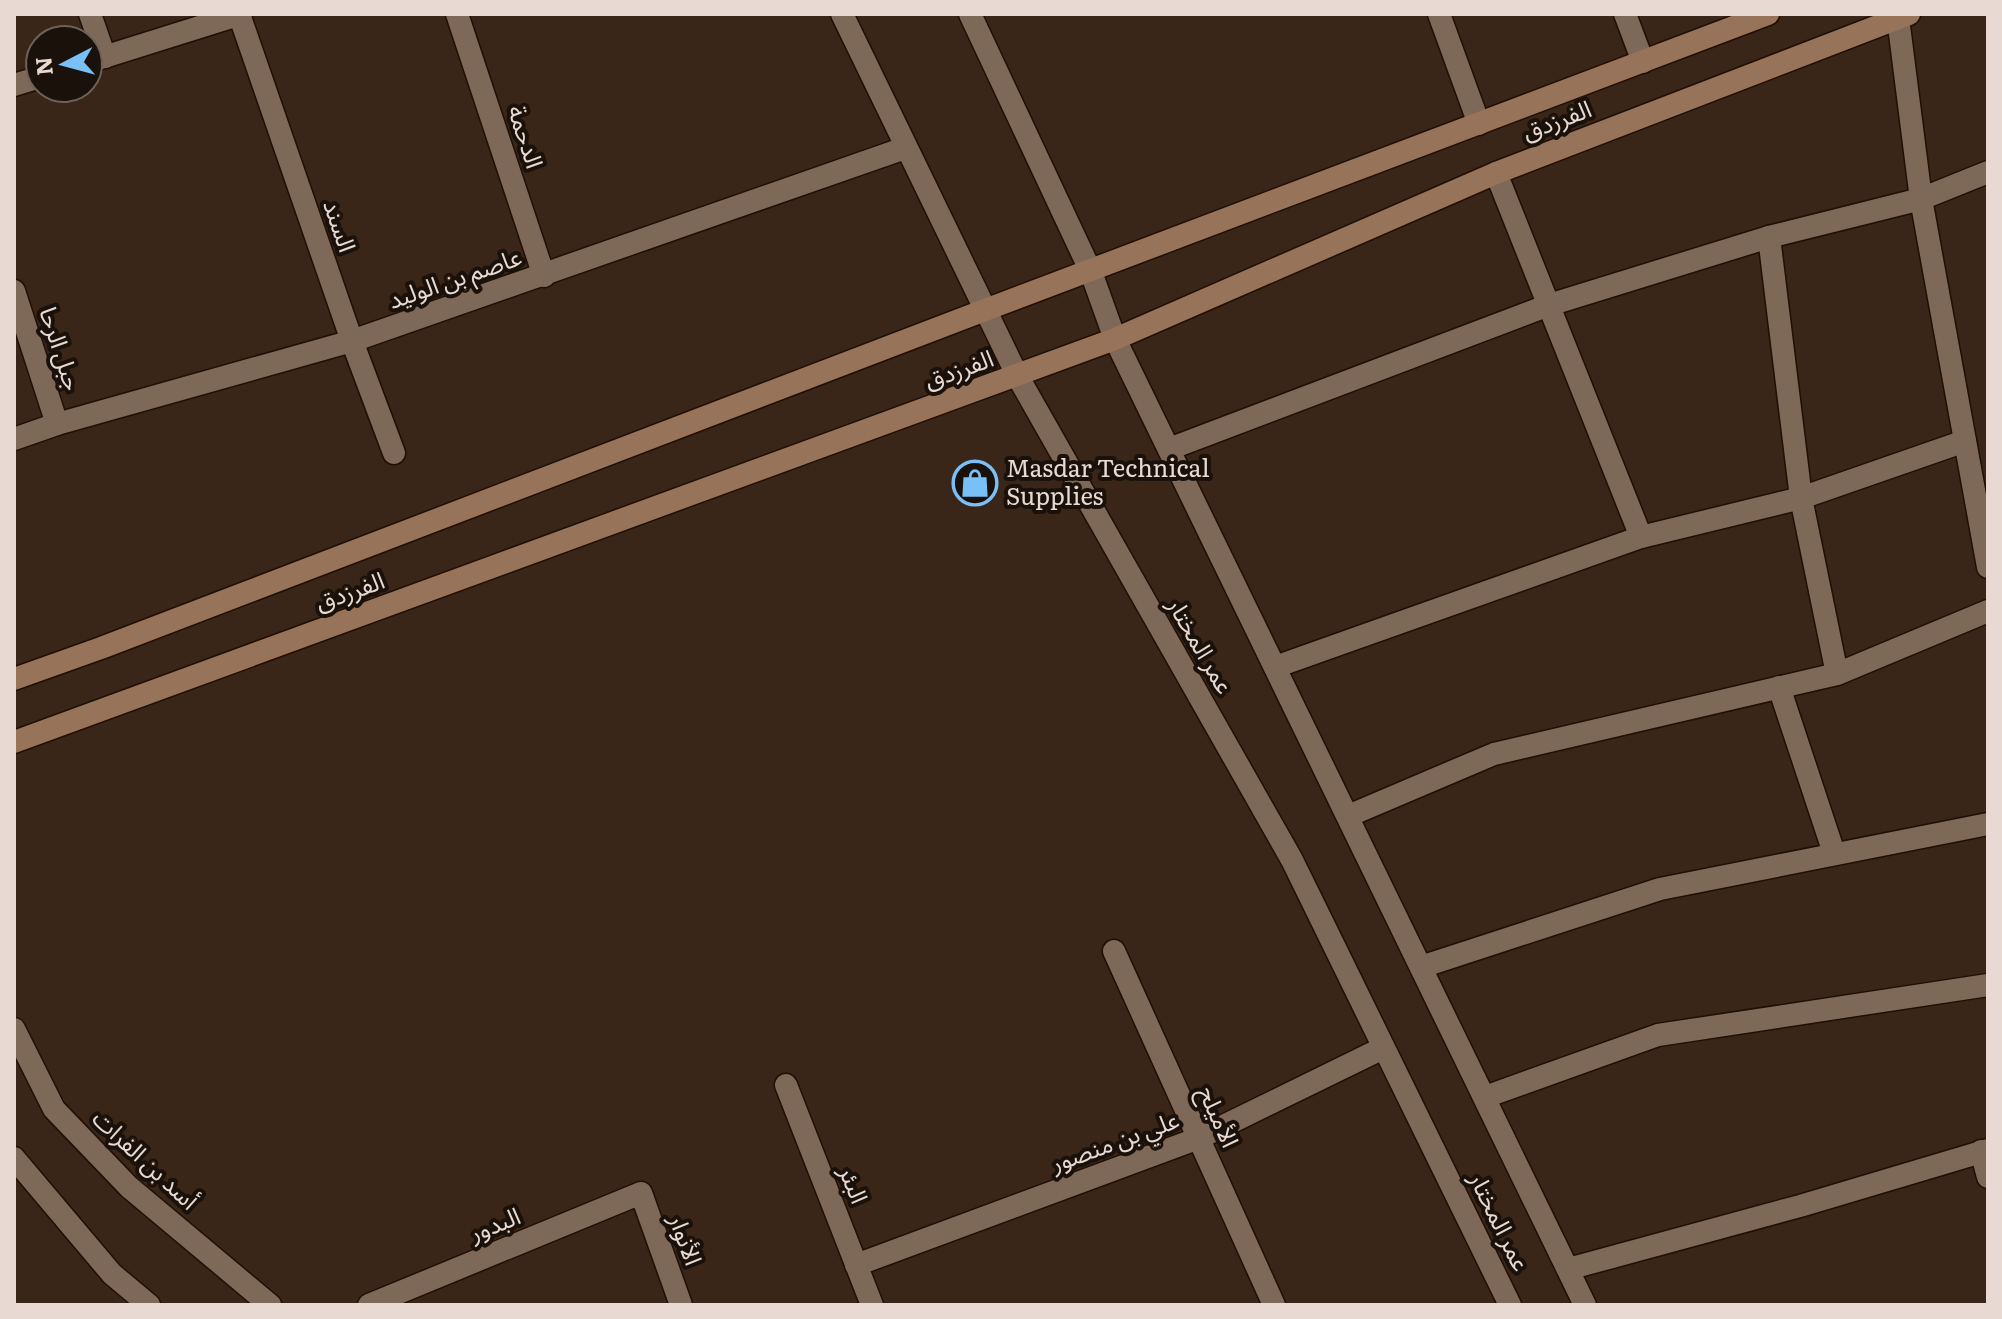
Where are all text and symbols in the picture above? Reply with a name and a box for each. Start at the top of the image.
north arrow [24,24,104,104]
text: N [25,55,60,77]
street label: الفرزدق [1516,90,1596,148]
street label: الدحمة [501,100,554,172]
street label: السند [316,194,367,256]
street label: عاصم بن الوليد [383,237,526,318]
street label: جبل الرحا [32,302,92,395]
street label: الفرزدق [919,339,998,396]
place label: Masdar Technical Supplies [1006,449,1209,512]
shop icon: Masdar Technical Supplies [951,459,999,507]
street label: الفرزدق [310,561,389,618]
street label: عمر المختار [1160,589,1244,699]
street label: الأميلح [1189,1080,1249,1153]
street label: أسد بن الفرات [86,1100,207,1216]
street label: علي بن منصور [1044,1100,1184,1183]
street label: البئر [832,1159,879,1208]
street label: عمر المختار [1462,1165,1540,1276]
street label: البدور [462,1197,525,1249]
street label: الأنوار [662,1208,713,1270]

